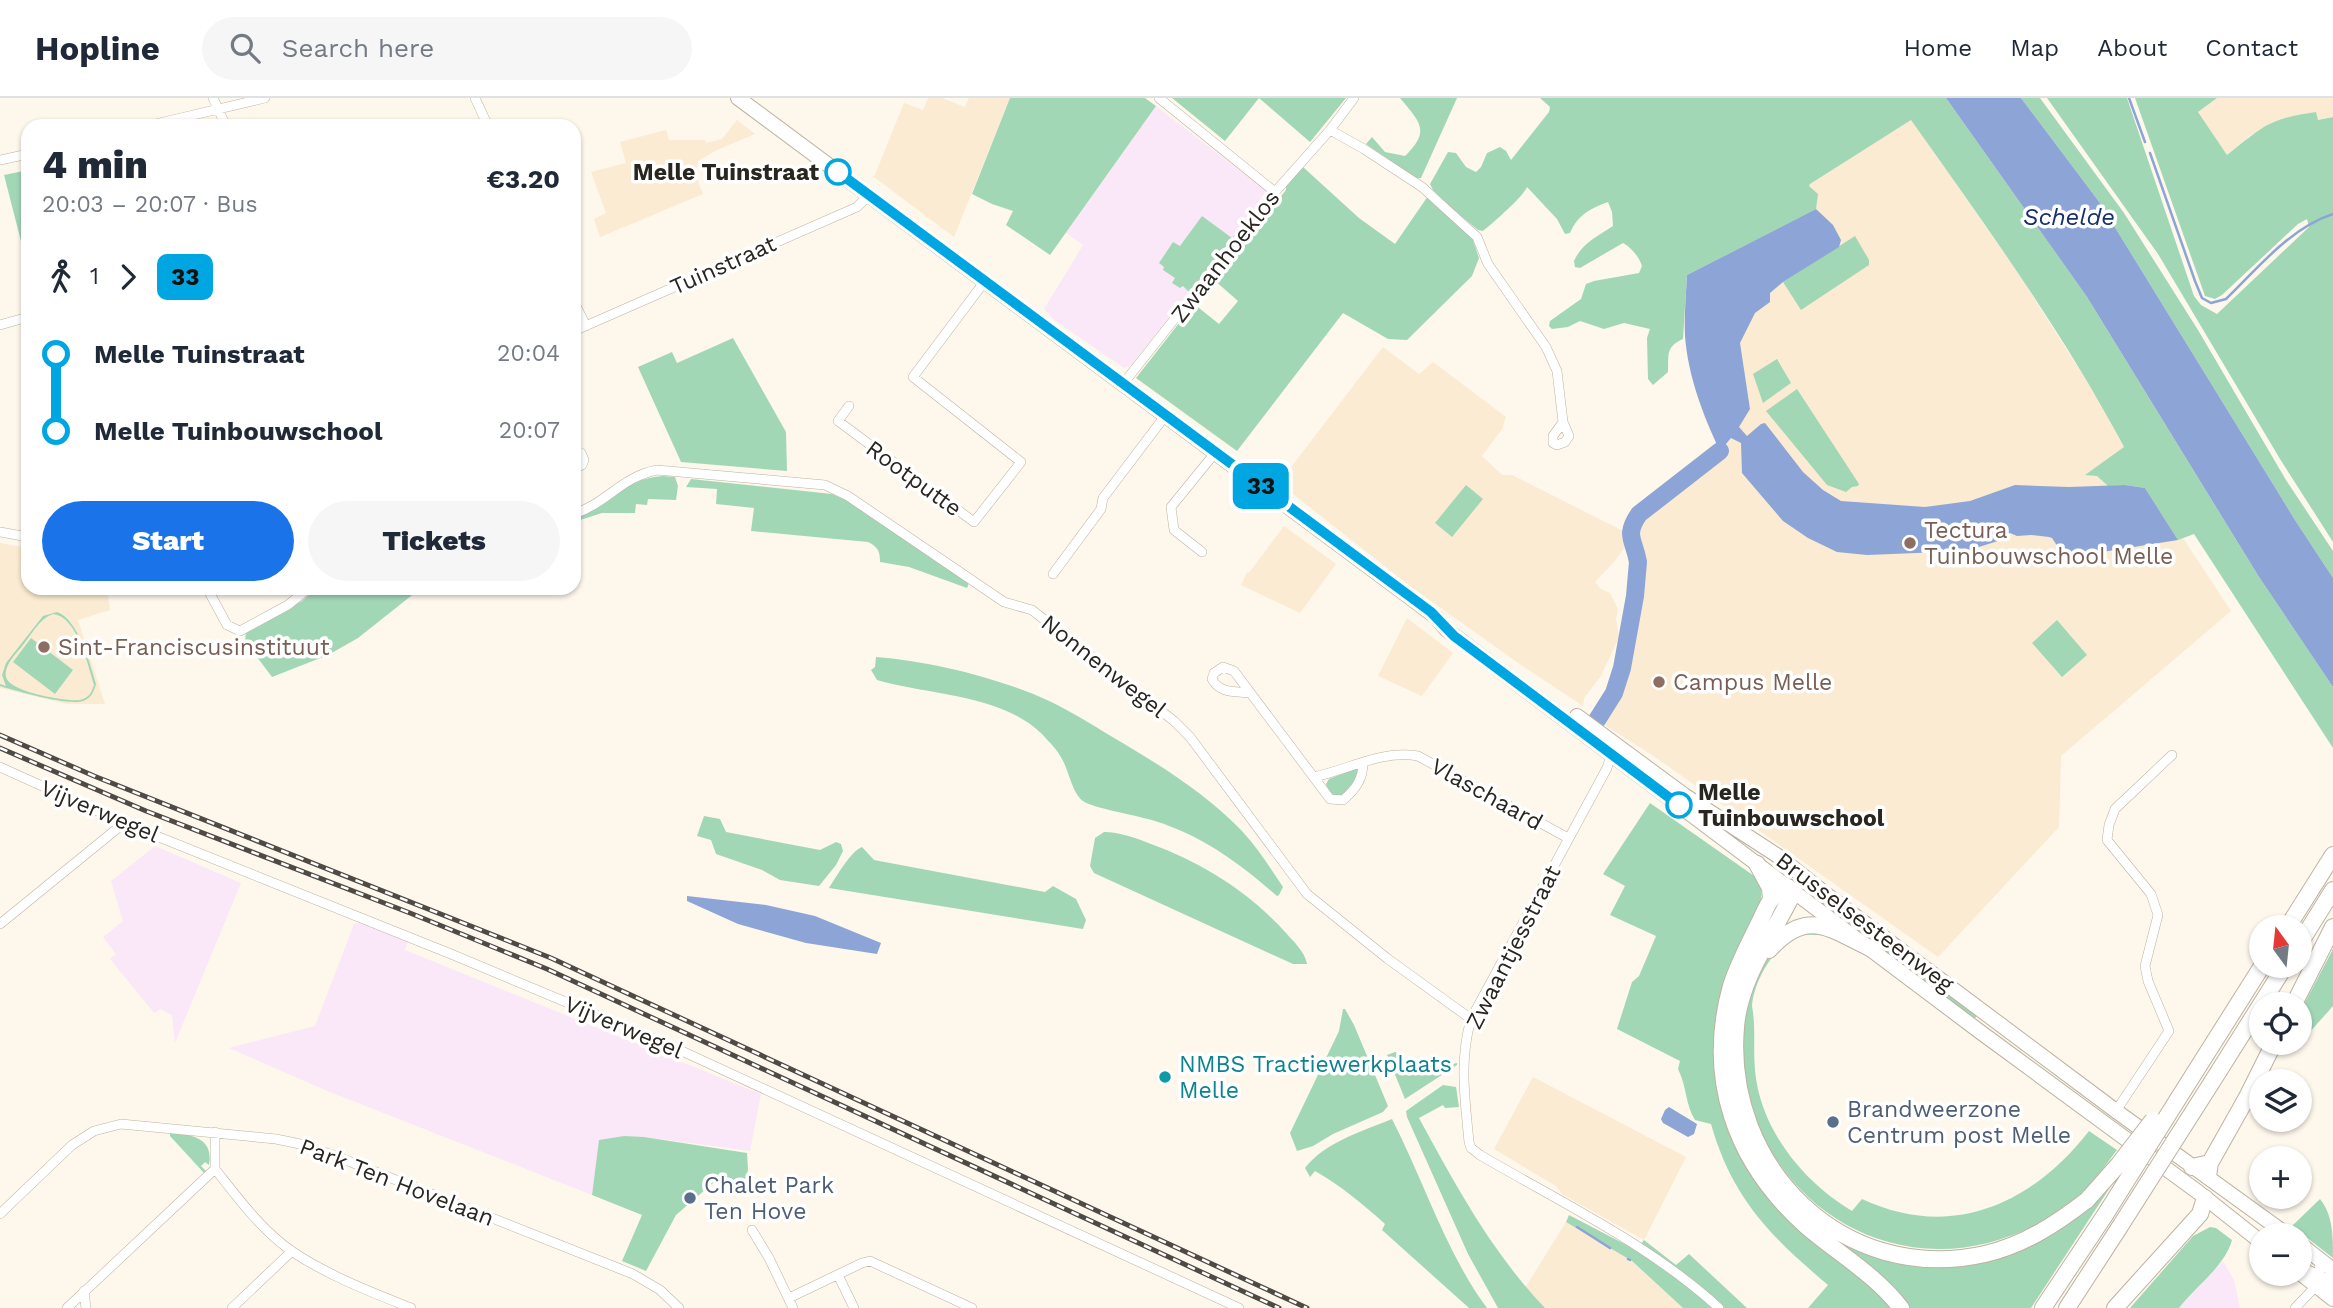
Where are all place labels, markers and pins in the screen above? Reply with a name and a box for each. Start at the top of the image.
place label: Melle Tuinstraat [633,159,819,186]
marker: Melle Tuinstraat [825,159,851,185]
place label: Tectura Tuinbouwschool Melle [1924,517,2173,570]
marker: Tectura Tuinbouwschool Melle [1902,535,1918,551]
place label: Sint-Franciscusinstituut [58,634,330,661]
marker: Sint-Franciscusinstituut [36,639,52,655]
place label: Campus Melle [1673,669,1832,696]
marker: Campus Melle [1651,674,1667,690]
place label: Melle Tuinbouwschool [1698,779,1885,832]
marker: Melle Tuinbouwschool [1666,792,1692,818]
place label: NMBS Tractiewerkplaats Melle [1179,1051,1452,1104]
marker: NMBS Tractiewerkplaats Melle [1157,1069,1173,1085]
place label: Brandweerzone Centrum post Melle [1847,1096,2071,1149]
marker: Brandweerzone Centrum post Melle [1825,1114,1841,1130]
place label: Chalet Park Ten Hove [704,1172,834,1225]
marker: Chalet Park Ten Hove [682,1190,698,1206]

